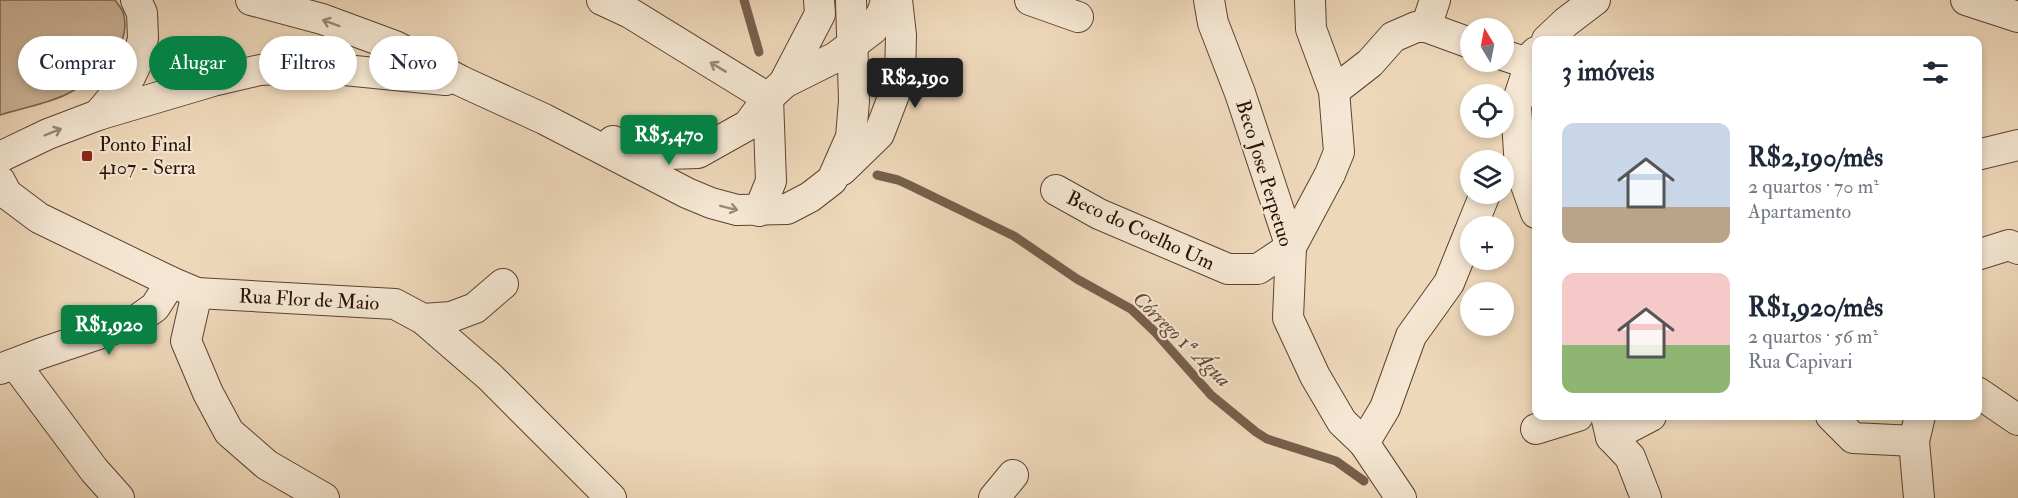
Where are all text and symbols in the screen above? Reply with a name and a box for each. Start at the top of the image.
one-way arrow [323,16,341,27]
north arrow [1460,18,1514,72]
map controls [1460,18,1514,336]
chip: Comprar [18,36,137,90]
chip: Alugar [149,36,247,90]
chip: Filtros [259,36,357,90]
chip: Novo [369,36,458,90]
text: 3 imóveis [1562,56,1654,88]
icon: filters [1919,56,1952,89]
pin: R$2,190 [860,58,970,109]
one-way arrow [710,61,727,73]
text: R$2,190 [881,65,949,90]
button: locate [1460,84,1514,138]
street label: Beco Jose Perpetuo [1229,97,1299,250]
pin: R$5,470 [614,115,724,166]
text: R$5,470 [634,122,704,147]
one-way arrow [43,126,62,137]
place label: Ponto Final 4107 - Serra [99,132,196,180]
text: R$2,190/mês [1748,142,1883,174]
icon: home [1610,147,1682,219]
marker: Ponto Final 4107 - Serra [80,149,94,163]
button: layers [1460,150,1514,204]
text: 2 quartos · 70 m² [1748,174,1879,199]
street label: Beco do Coelho Um [1063,185,1219,276]
text: Apartamento [1748,199,1851,224]
one-way arrow [719,202,738,214]
button: + [1460,216,1514,270]
button: − [1460,282,1514,336]
street label: Rua Flor de Maio [238,283,380,316]
water label: Córrego 1ª Água [1127,286,1237,393]
text: R$1,920/mês [1748,292,1883,324]
icon: home [1610,297,1682,369]
pin: R$1,920 [54,305,164,356]
text: R$1,920 [75,312,143,337]
text: 2 quartos · 56 m² [1748,324,1878,349]
text: Rua Capivari [1748,349,1852,374]

